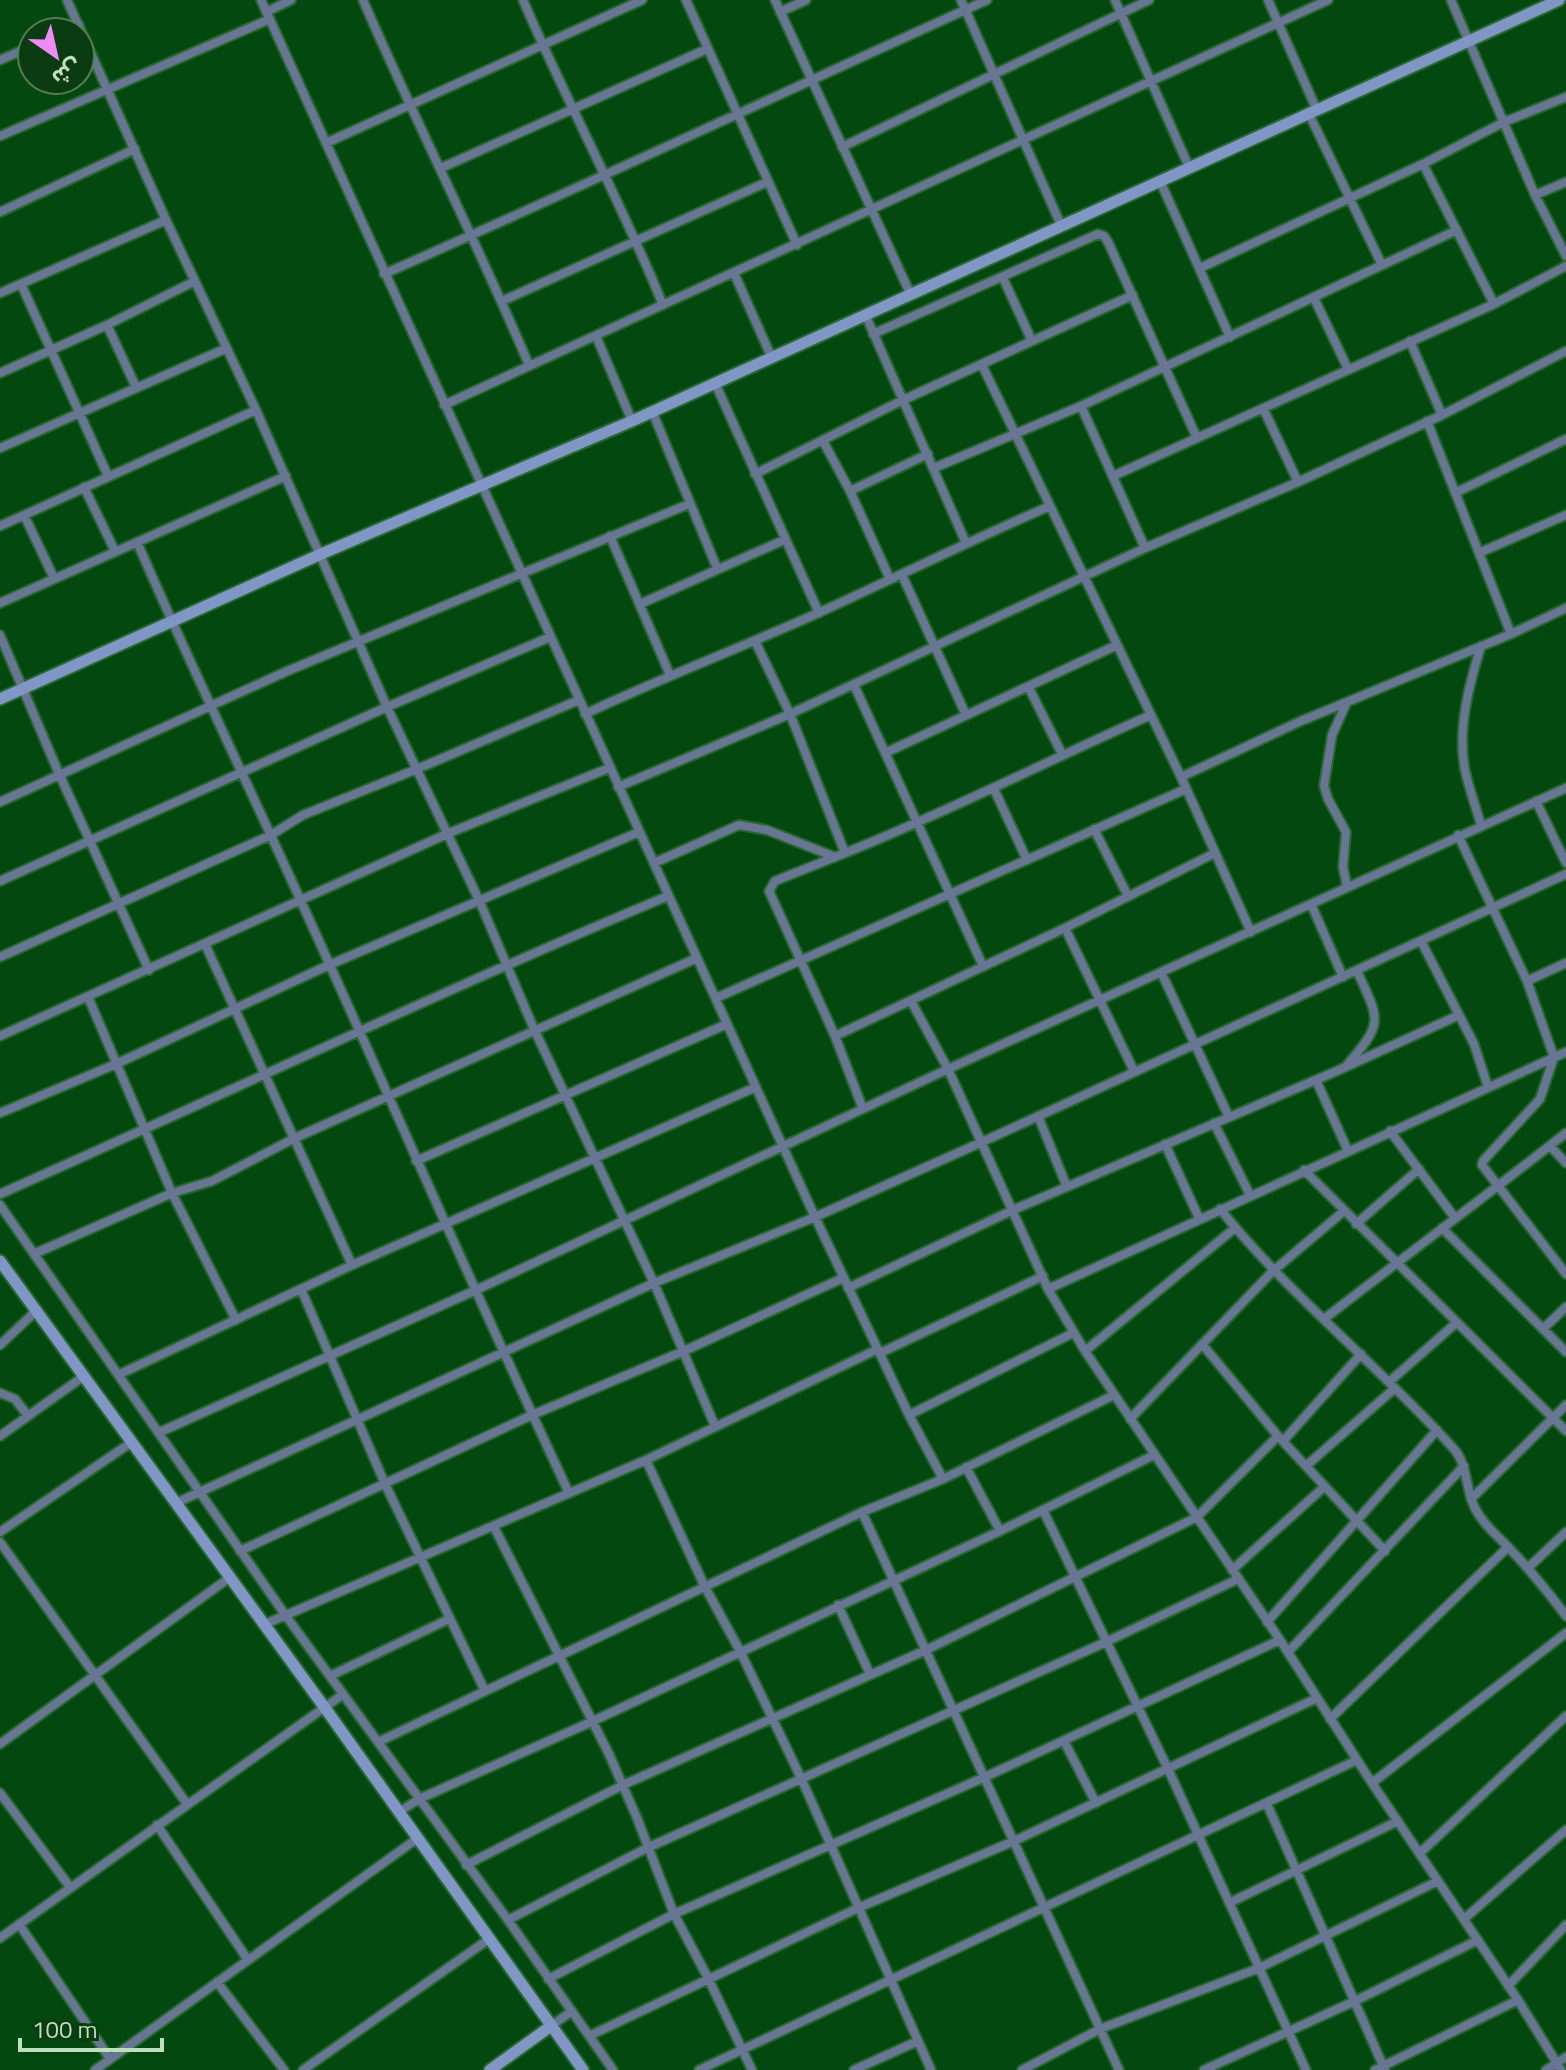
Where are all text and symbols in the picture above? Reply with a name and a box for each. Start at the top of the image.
north arrow [16,16,96,96]
text: ش [45,50,89,95]
scale bar [20,2002,162,2052]
text: 100 m [32,2011,98,2047]

